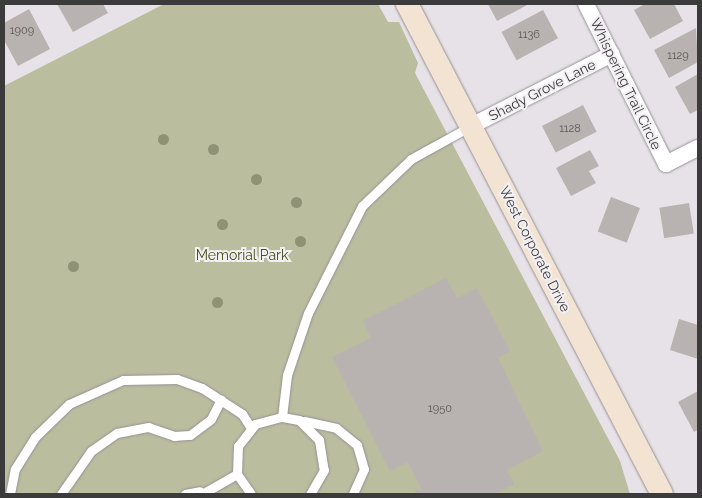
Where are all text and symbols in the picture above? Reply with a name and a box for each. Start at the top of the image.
street label: Whispering Trail Circle [587,15,665,153]
house number: 1909 [10,24,34,38]
house number: 1136 [518,28,540,42]
house number: 1129 [667,49,689,63]
street label: Shady Grove Lane [486,56,598,124]
house number: 1128 [559,122,581,136]
street label: West Corporate Drive [496,183,574,315]
park label: Memorial Park [195,247,289,263]
house number: 1950 [428,402,452,416]

